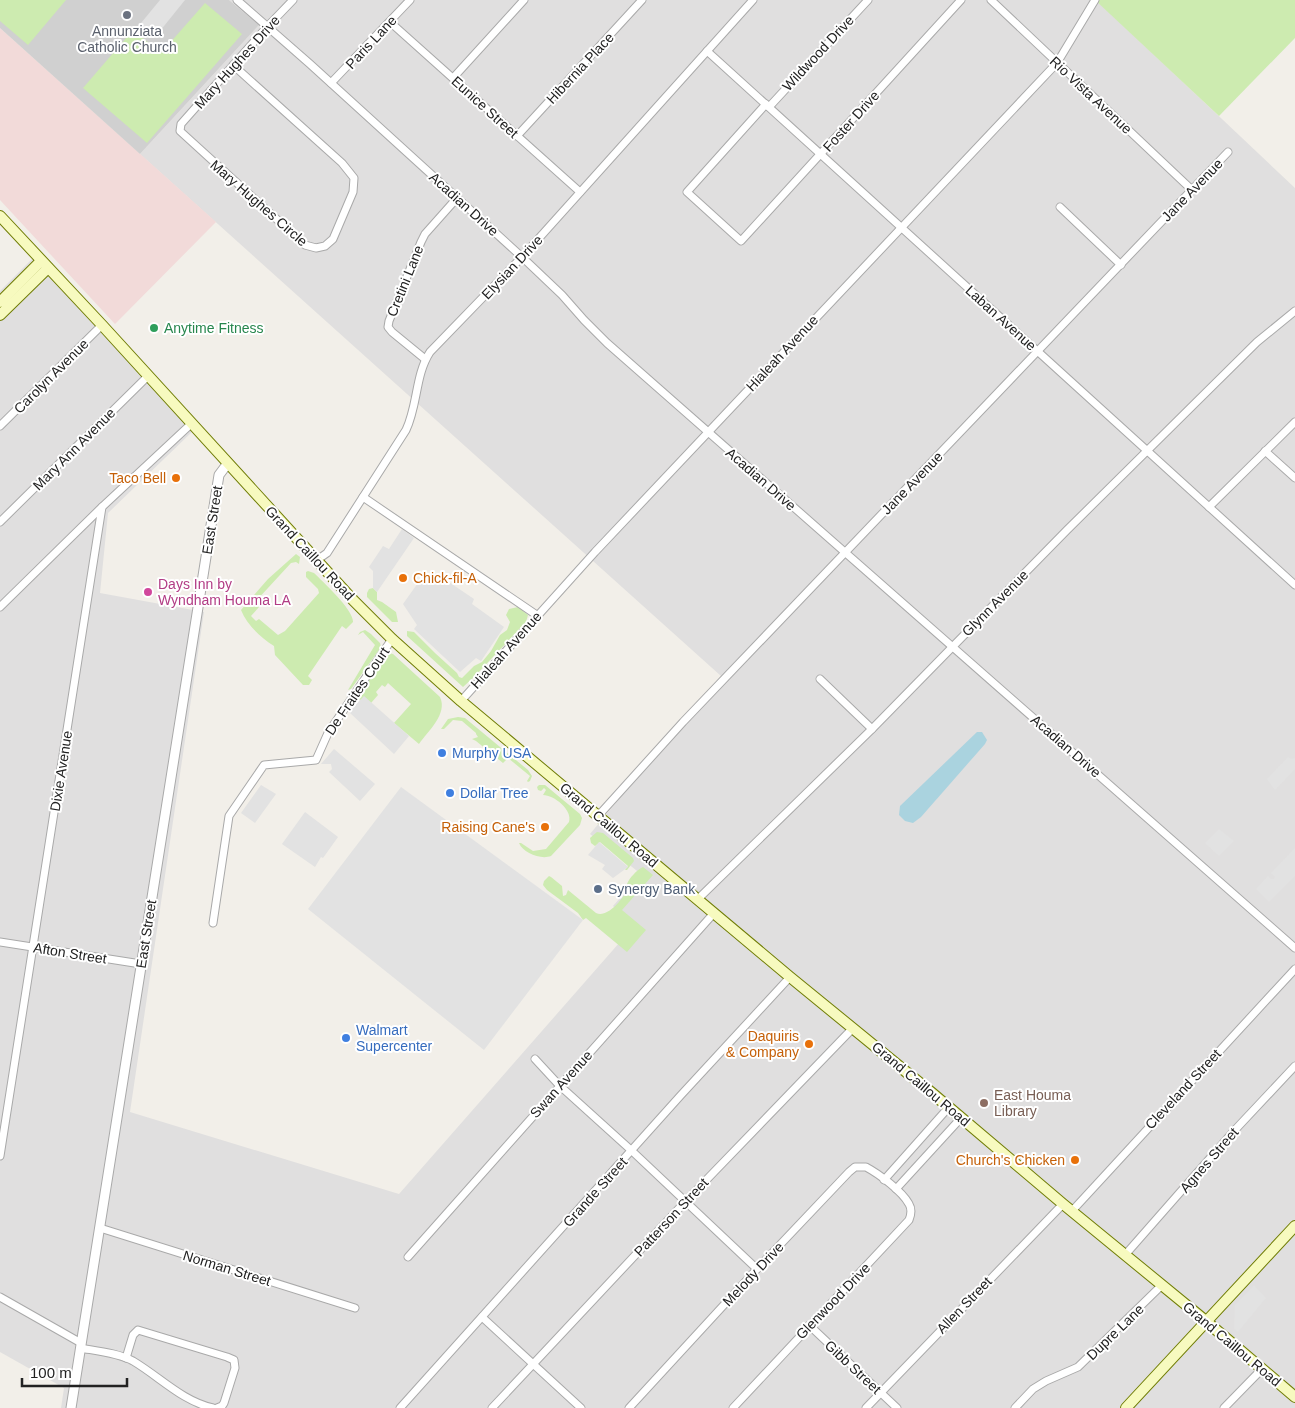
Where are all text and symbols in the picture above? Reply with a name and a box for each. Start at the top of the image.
marker: Annunziata Catholic Church [121,9,133,21]
street label: Mary Hughes Drive [191,12,283,112]
street label: Paris Lane [342,12,400,72]
street label: Wildwood Drive [779,12,857,94]
place label: Annunziata Catholic Church [77,23,177,55]
street label: Hibernia Place [543,29,617,107]
street label: Rio Vista Avenue [1047,53,1135,137]
street label: Eunice Street [448,73,522,141]
street label: Foster Drive [820,87,883,155]
street label: Jane Avenue [1158,155,1226,225]
street label: Mary Hughes Circle [207,157,311,249]
street label: Acadian Drive [426,169,502,239]
street label: Elysian Drive [478,232,546,302]
street label: Cretini Lane [383,243,427,319]
street label: Laban Avenue [962,282,1040,354]
street label: Hialeah Avenue [743,312,821,394]
place label: Anytime Fitness [164,320,264,336]
marker: Anytime Fitness [148,322,160,334]
street label: Carolyn Avenue [10,335,92,417]
street label: Mary Ann Avenue [30,404,119,493]
street label: Acadian Drive [723,444,799,514]
street label: Jane Avenue [878,448,946,518]
place label: Taco Bell [109,470,166,486]
marker: Taco Bell [170,472,182,484]
street label: East Street [199,484,225,555]
street label: Grand Caillou Road [262,503,358,603]
street label: Glynn Avenue [959,566,1032,639]
place label: Chick-fil-A [413,570,477,586]
marker: Chick-fil-A [397,572,409,584]
place label: Days Inn by Wyndham Houma LA [158,576,292,608]
marker: Days Inn by Wyndham Houma LA [142,586,154,598]
street label: Hialeah Avenue [467,608,545,692]
street label: De Fraites Court [322,644,392,738]
street label: Acadian Drive [1028,711,1104,781]
street label: Dixie Avenue [47,729,75,812]
place label: Murphy USA [452,745,532,761]
marker: Murphy USA [436,747,448,759]
street label: Grand Caillou Road [557,779,661,871]
place label: Dollar Tree [460,785,529,801]
marker: Dollar Tree [444,787,456,799]
place label: Raising Cane's [441,819,535,835]
marker: Raising Cane's [539,821,551,833]
place label: Synergy Bank [608,881,696,897]
marker: Synergy Bank [592,883,604,895]
street label: East Street [133,898,159,969]
street label: Afton Street [32,939,108,967]
place label: Walmart Supercenter [356,1022,433,1054]
place label: Daquiris & Company [726,1028,799,1060]
marker: Walmart Supercenter [340,1032,352,1044]
marker: Daquiris & Company [803,1038,815,1050]
street label: Grand Caillou Road [869,1038,973,1130]
street label: Cleveland Street [1142,1046,1224,1132]
street label: Swan Avenue [526,1047,596,1121]
place label: East Houma Library [994,1087,1071,1119]
marker: East Houma Library [978,1097,990,1109]
street label: Agnes Street [1176,1124,1242,1196]
place label: Church's Chicken [956,1152,1065,1168]
street label: Grande Street [560,1154,630,1230]
marker: Church's Chicken [1069,1154,1081,1166]
street label: Patterson Street [631,1174,711,1259]
street label: Melody Drive [719,1239,787,1309]
street label: Norman Street [181,1247,273,1289]
street label: Glenwood Drive [793,1259,873,1342]
street label: Allen Street [933,1273,995,1337]
street label: Grand Caillou Road [1180,1298,1284,1390]
street label: Dupre Lane [1083,1301,1147,1363]
street label: Gibb Street [822,1337,884,1397]
scale bar [22,1356,128,1388]
text: 100 m [30,1364,72,1381]

